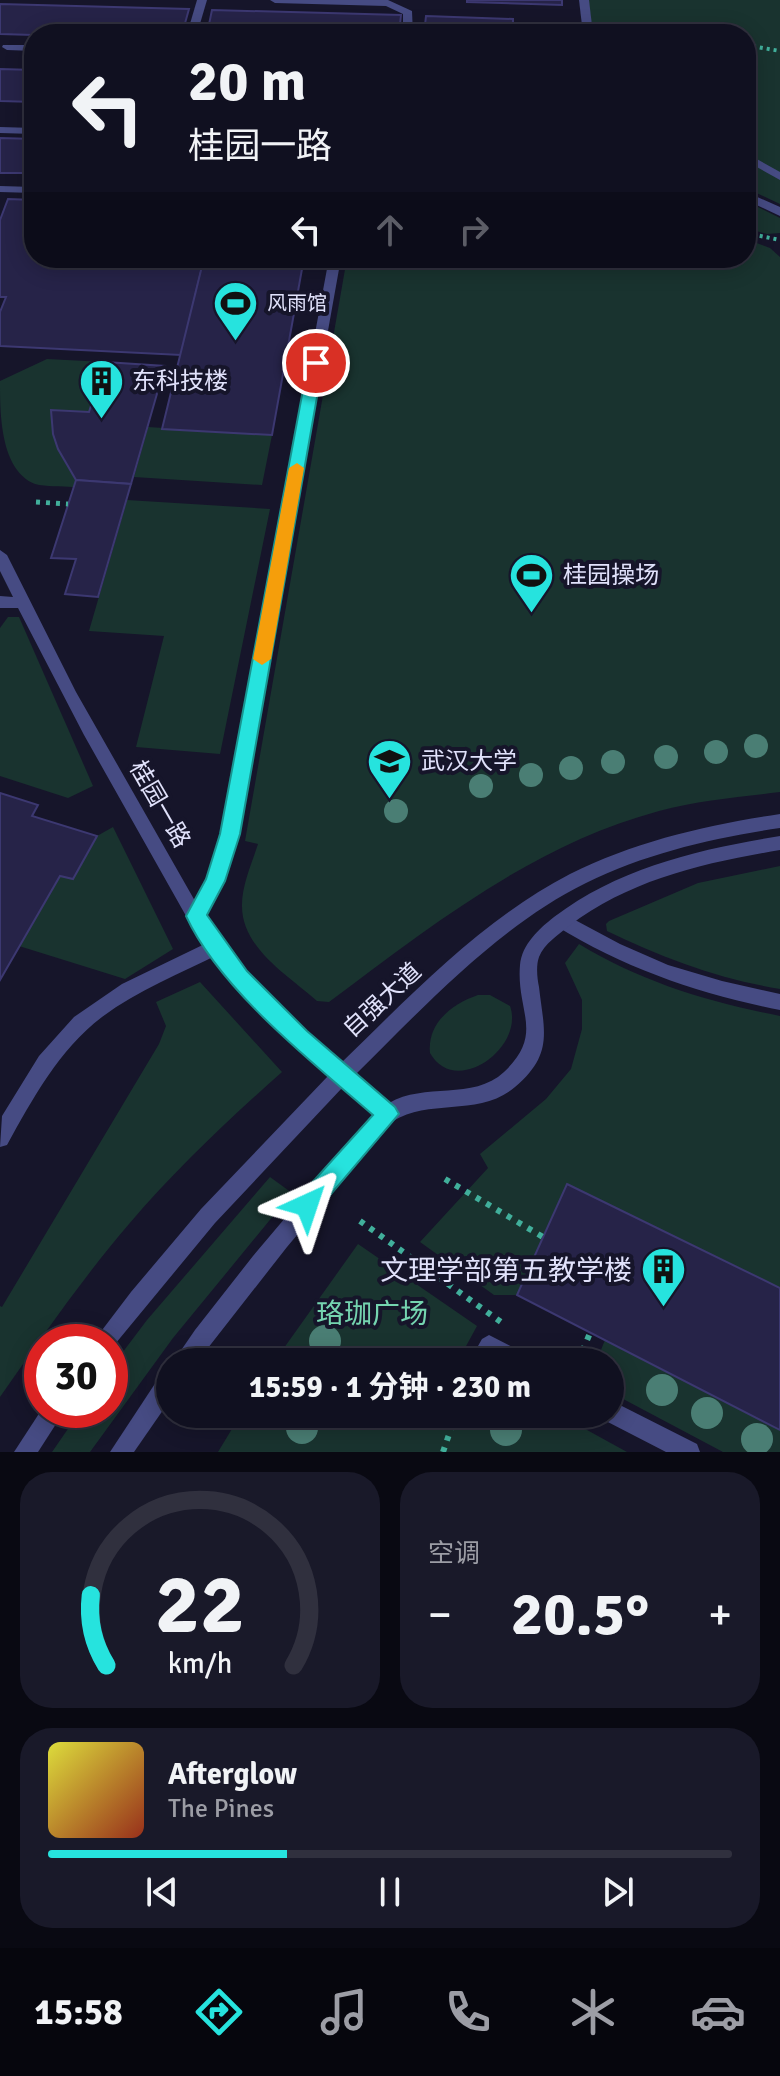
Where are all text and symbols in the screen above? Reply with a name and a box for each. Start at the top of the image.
text: 20 m [188,47,306,116]
icon: left [56,56,160,160]
text: 桂园一路 [188,124,332,169]
icon: left [284,208,328,252]
icon: ahead [368,208,412,252]
icon: right [452,208,496,252]
sports icon: 风雨馆 [212,279,260,342]
place label: 风雨馆 [267,291,327,316]
pin [282,329,350,397]
icon: arrive [294,341,338,385]
building icon: 东科技楼 [77,357,125,420]
place label: 东科技楼 [132,366,228,396]
sports icon: 桂园操场 [508,551,556,614]
place label: 桂园操场 [563,560,659,590]
school or university icon: 武汉大学 [366,737,414,800]
place label: 武汉大学 [421,746,517,776]
street label: 桂园一路 [123,755,197,853]
street label: 自强大道 [337,956,427,1044]
position arrow [265,1163,349,1247]
building icon: 文理学部第五教学楼 [639,1246,687,1309]
place label: 文理学部第五教学楼 [380,1254,632,1288]
park label: 珞珈广场 [316,1297,428,1331]
speed limit sign: 30 [24,1324,128,1428]
text: 15:59 · 1 分钟 · 230 m [249,1369,531,1406]
text: 空调 [428,1538,480,1570]
text: 22 [155,1554,245,1656]
text: 20.5° [511,1578,649,1652]
text: − [428,1588,452,1642]
text: + [708,1588,732,1642]
text: km/h [168,1646,232,1681]
text: Afterglow [168,1756,297,1793]
text: The Pines [168,1793,274,1825]
icon: previous [140,1870,184,1914]
icon: pause [368,1870,412,1914]
icon: next [596,1870,640,1914]
icon: directions [191,1984,247,2040]
icon: music [316,1984,372,2040]
icon: phone [440,1984,496,2040]
icon: climate [565,1984,621,2040]
icon: car [690,1984,746,2040]
text: 15:58 [34,1990,123,2035]

